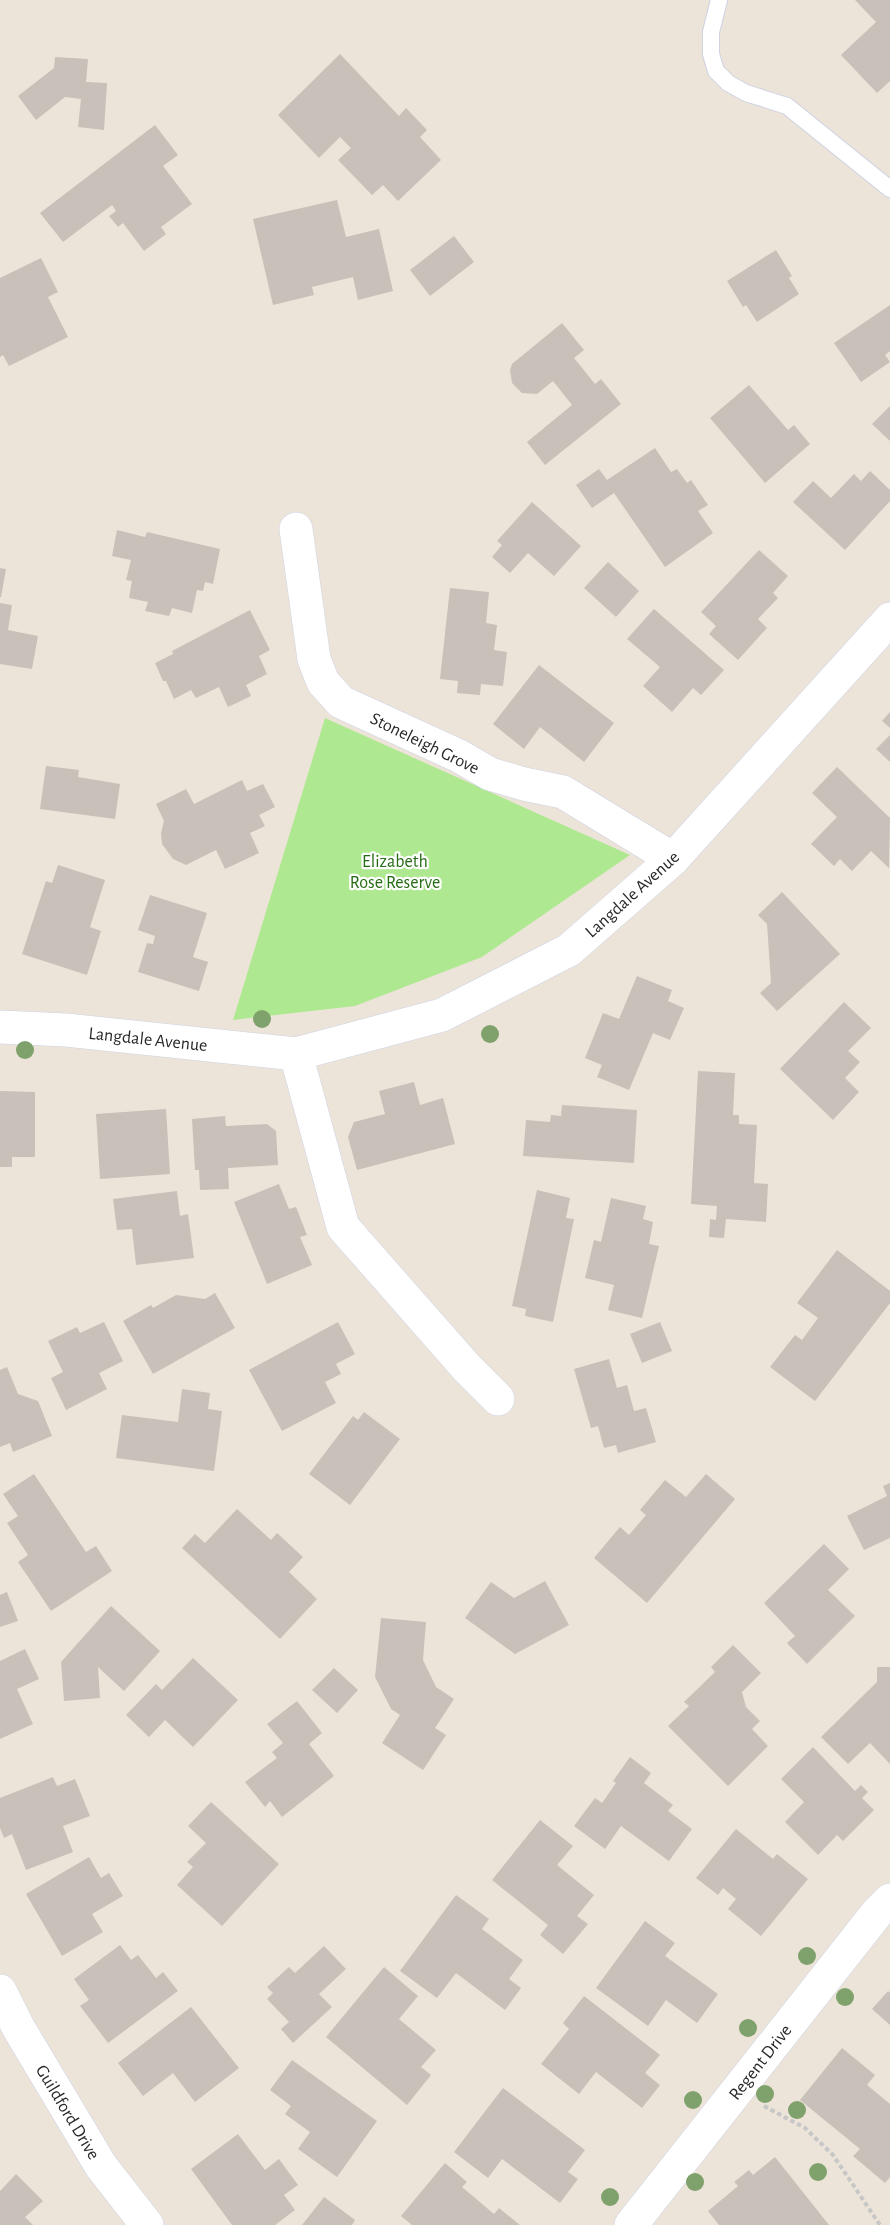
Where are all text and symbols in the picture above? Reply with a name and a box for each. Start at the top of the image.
street label: Stoneleigh Grove [367,710,482,778]
street label: Langdale Avenue [582,848,683,941]
park label: Elizabeth Rose Reserve [350,853,440,892]
street label: Langdale Avenue [88,1025,208,1055]
street label: Regent Drive [726,2022,796,2104]
street label: Guildford Drive [32,2062,102,2163]

